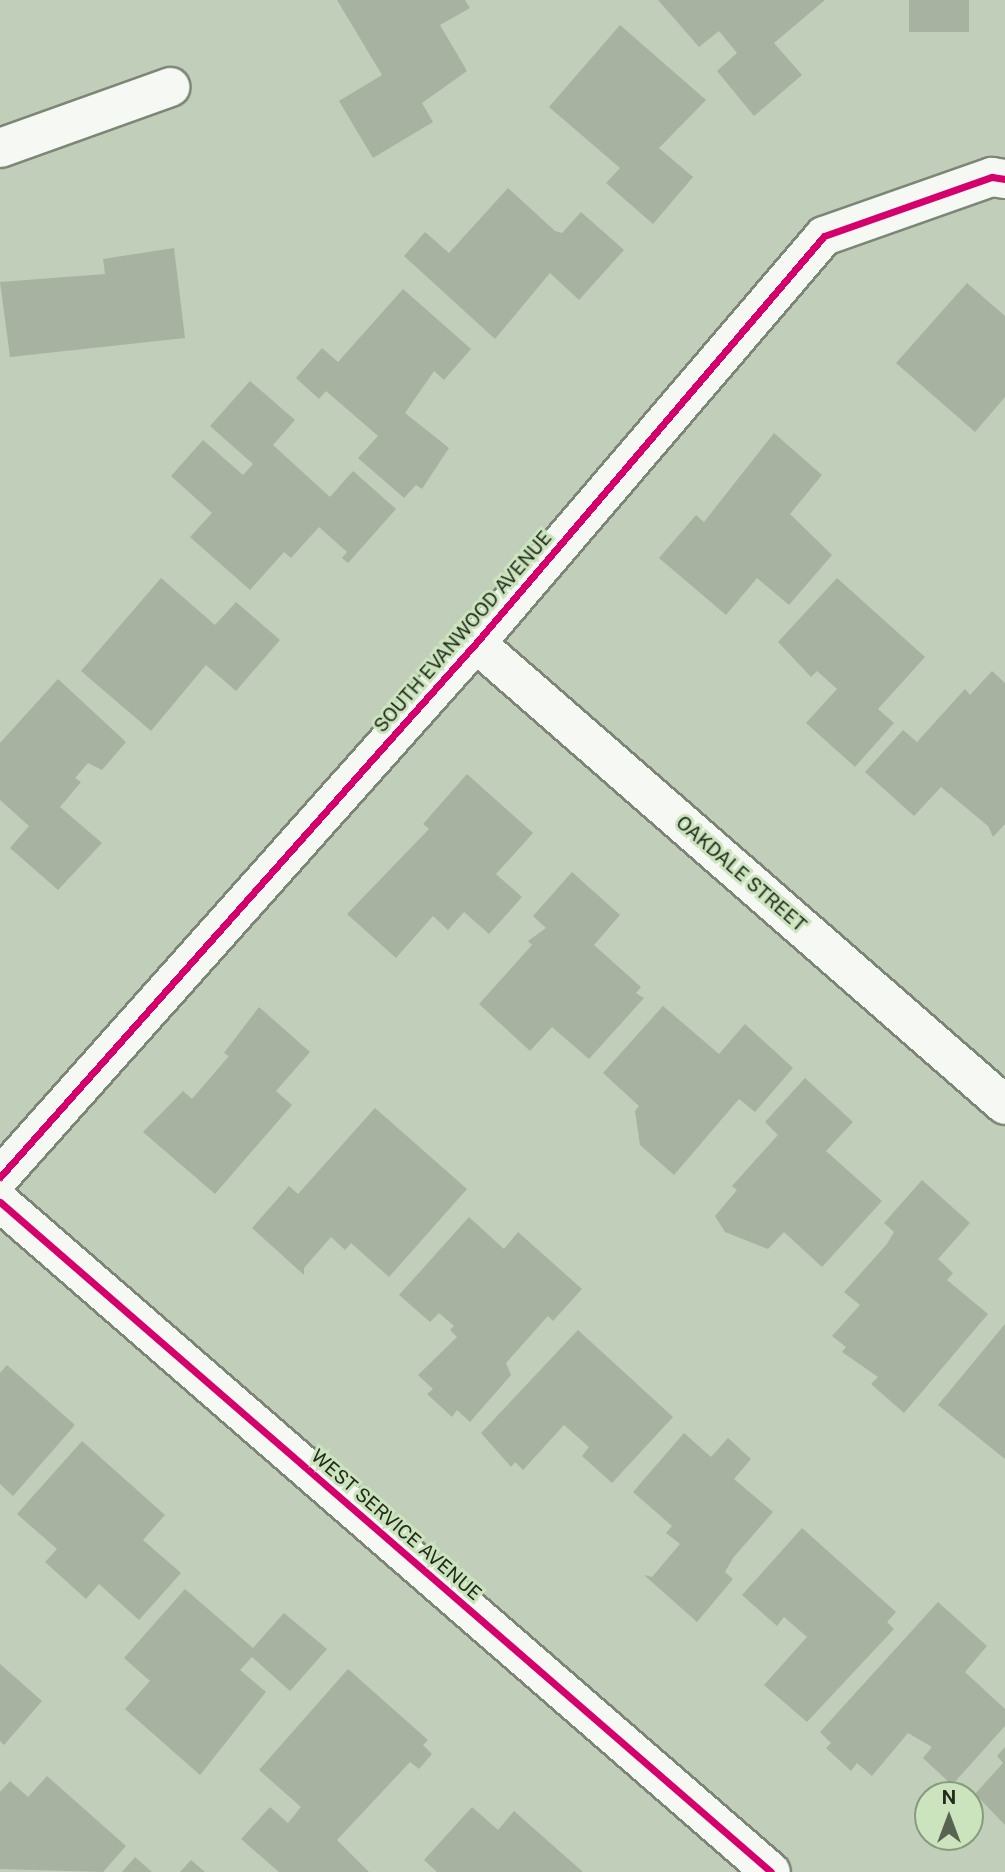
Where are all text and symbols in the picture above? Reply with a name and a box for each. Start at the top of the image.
street label: SOUTH EVANWOOD AVENUE [369,527,557,737]
street label: OAKDALE STREET [671,811,811,937]
street label: WEST SERVICE AVENUE [306,1445,486,1605]
north arrow [914,1781,984,1851]
text: N [942,1786,956,1808]

